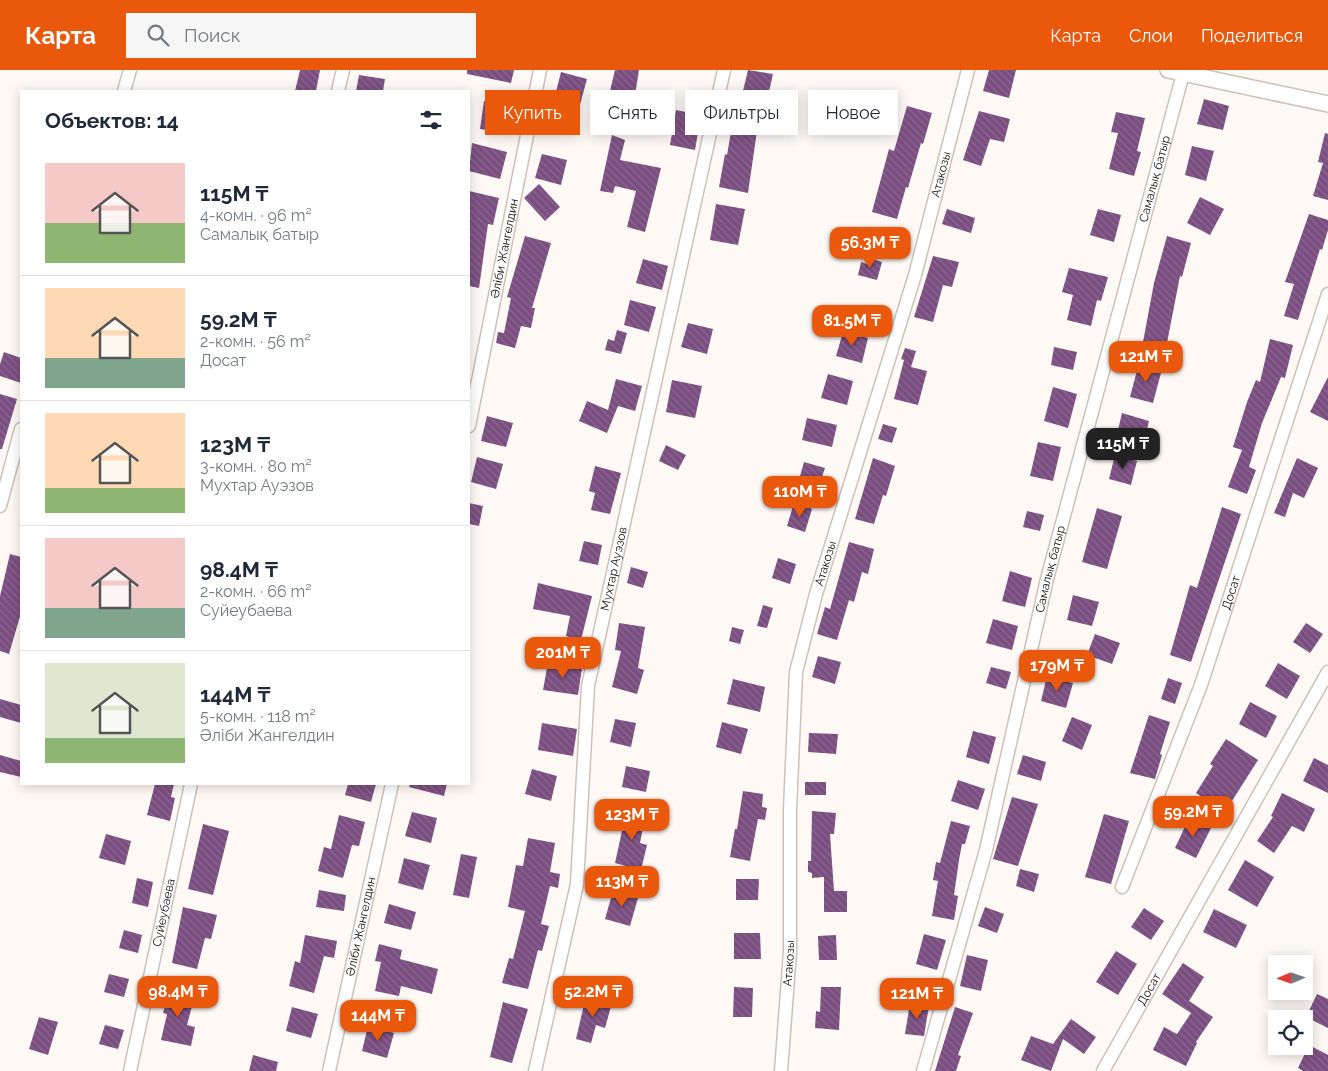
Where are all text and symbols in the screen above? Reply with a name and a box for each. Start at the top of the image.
search box [126,13,476,58]
text: Карта [25,21,96,50]
icon: search [144,21,172,49]
text: Поиск [184,24,241,46]
text: Карта [1050,25,1101,46]
text: Слои [1129,25,1173,46]
text: Поделиться [1201,25,1303,46]
chip: Купить [485,90,580,135]
chip: Снять [590,90,675,135]
chip: Фильтры [685,90,798,135]
chip: Новое [808,90,898,135]
icon: filters [417,106,445,134]
text: Объектов: 14 [45,108,179,133]
street label: Самалық батыр [1136,134,1173,224]
street label: Атакозы [928,150,954,199]
text: 115M ₸ [200,181,269,206]
icon: home [85,183,145,243]
street label: Әліби Жангелдин [488,198,521,299]
text: 4-комн. · 96 m² [200,206,312,225]
text: Самалық батыр [200,225,319,244]
pin: 56.3M ₸ [824,226,916,269]
text: 56.3M ₸ [841,233,899,252]
pin: 81.5M ₸ [806,304,898,347]
text: 59.2M ₸ [200,307,277,332]
icon: home [85,308,145,368]
text: 81.5M ₸ [823,311,881,330]
text: 2-комн. · 56 m² [200,332,311,351]
pin: 121M ₸ [1105,340,1187,383]
text: 121M ₸ [1120,347,1172,366]
text: Досат [200,351,247,370]
pin: 115M ₸ [1082,428,1164,470]
text: 123M ₸ [200,432,270,457]
icon: home [85,433,145,493]
text: 115M ₸ [1097,434,1149,453]
text: 3-комн. · 80 m² [200,457,312,476]
text: Мухтар Ауэзов [200,476,314,495]
pin: 110M ₸ [759,476,841,518]
text: 110M ₸ [773,482,827,501]
street label: Самалық батыр [1033,524,1068,614]
street label: Мухтар Ауэзов [598,526,630,612]
street label: Атакозы [812,539,839,588]
text: 98.4M ₸ [200,557,278,582]
icon: home [85,558,145,618]
street label: Досат [1219,574,1243,611]
text: 2-комн. · 66 m² [200,582,312,601]
text: Суйеубаева [200,601,292,620]
pin: 201M ₸ [522,636,604,679]
text: 201M ₸ [536,643,590,662]
pin: 179M ₸ [1016,650,1098,692]
text: 179M ₸ [1030,656,1084,675]
text: 144M ₸ [200,682,271,707]
icon: home [85,683,145,743]
text: 5-комн. · 118 m² [200,707,316,726]
text: Әліби Жангелдин [200,726,335,745]
pin: 59.2M ₸ [1147,796,1239,838]
pin: 123M ₸ [591,798,673,841]
text: 59.2M ₸ [1164,802,1222,821]
text: 123M ₸ [605,805,659,824]
pin: 113M ₸ [581,866,663,908]
text: 113M ₸ [596,872,648,891]
street label: Әліби Жангелдин [343,876,378,977]
street label: Суйеубаева [150,877,178,948]
street label: Атакозы [780,940,797,987]
north arrow [1268,955,1312,1000]
map controls [1268,955,1313,1055]
street label: Досат [1135,970,1164,1008]
pin: 98.4M ₸ [132,976,224,1018]
pin: 52.2M ₸ [547,976,639,1018]
pin: 121M ₸ [876,978,958,1020]
text: 98.4M ₸ [148,982,208,1001]
text: 52.2M ₸ [564,982,622,1001]
text: 121M ₸ [891,984,943,1003]
pin: 144M ₸ [337,1000,419,1042]
text: 144M ₸ [351,1006,405,1025]
button: locate [1268,1010,1313,1055]

